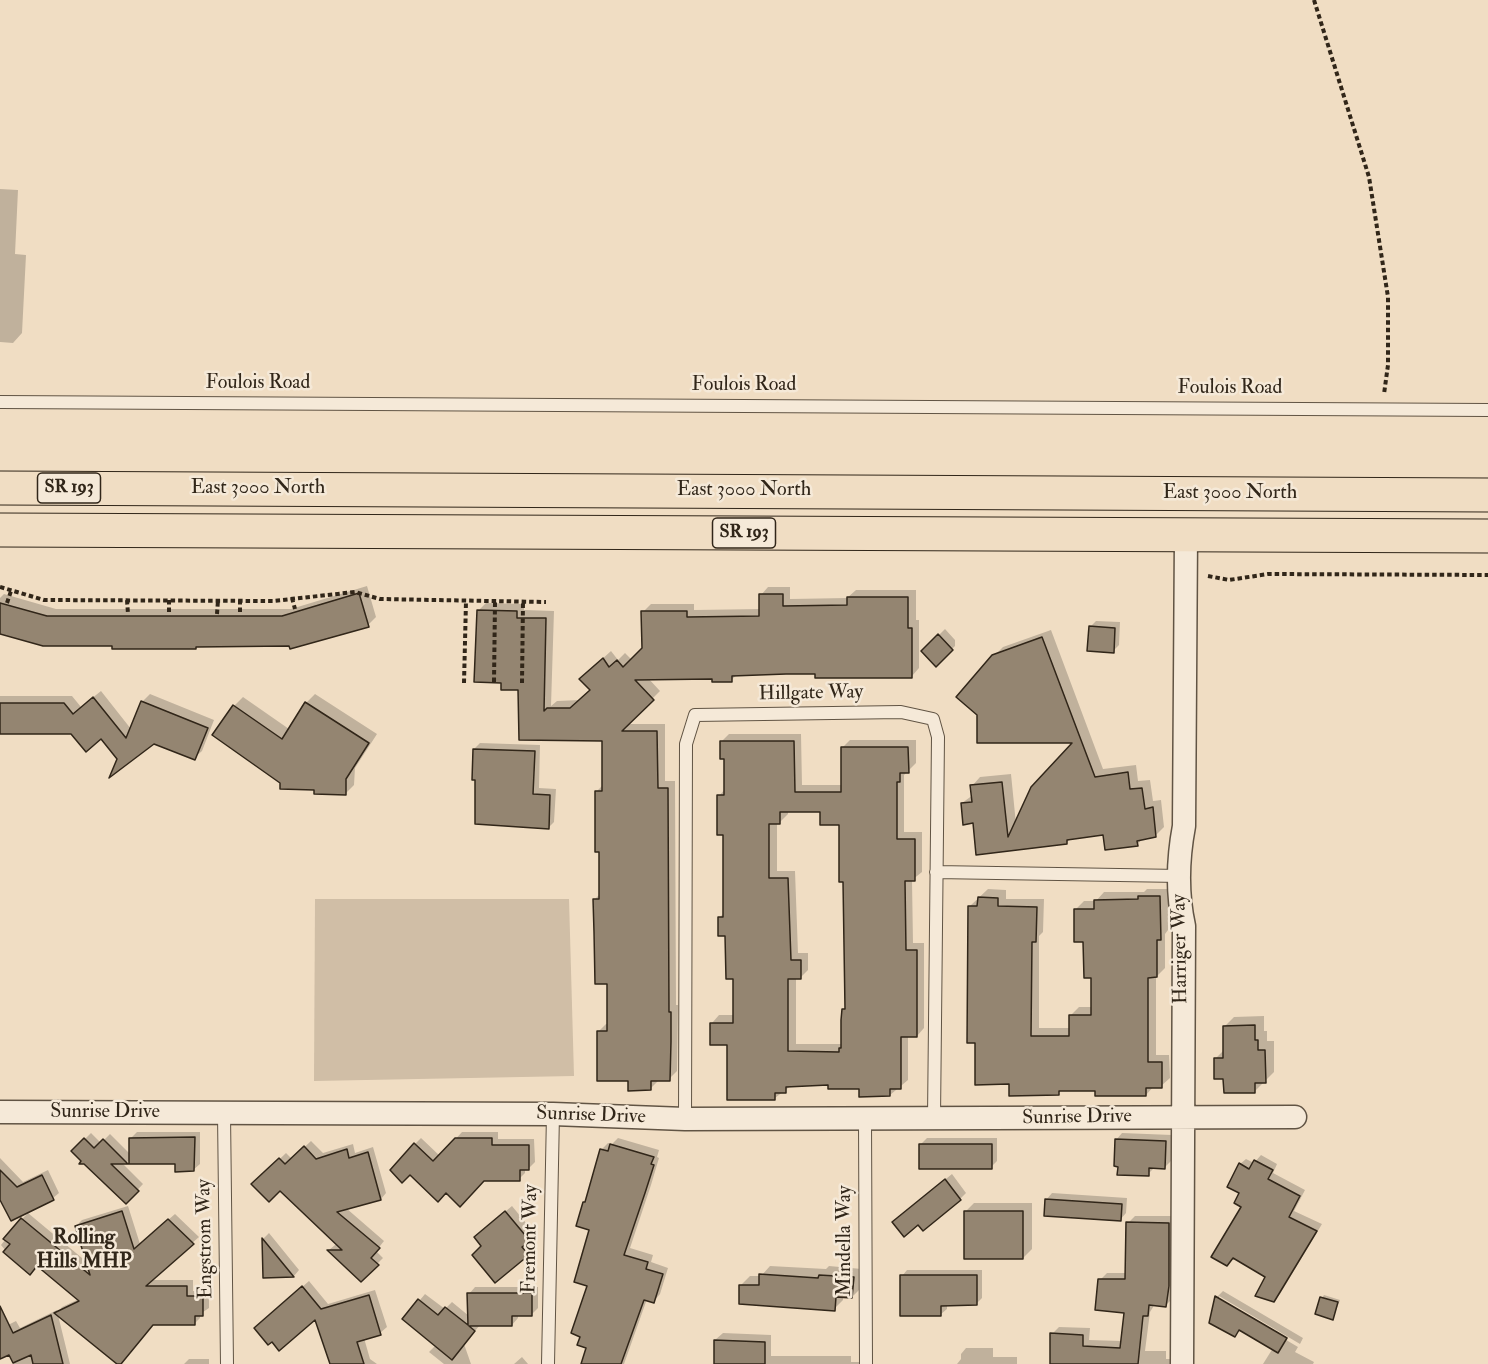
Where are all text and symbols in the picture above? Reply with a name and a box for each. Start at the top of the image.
street label: Foulois Road [206,372,310,396]
street label: Foulois Road [692,374,796,398]
street label: Foulois Road [1178,377,1282,401]
road number: SR 193 [38,473,100,503]
street label: East 3000 North [191,477,325,501]
street label: East 3000 North [677,479,811,503]
street label: East 3000 North [1163,482,1297,506]
road number: SR 193 [712,518,776,548]
street label: Hillgate Way [759,681,863,707]
street label: Harriger Way [1168,894,1194,1004]
street label: Sunrise Drive [50,1101,160,1125]
street label: Sunrise Drive [536,1102,646,1130]
street label: Sunrise Drive [1022,1105,1132,1131]
street label: Engstrom Way [193,1179,219,1299]
street label: Fremont Way [518,1184,544,1294]
street label: Mindella Way [834,1185,858,1297]
district label: Rolling Hills MHP [37,1225,131,1275]

